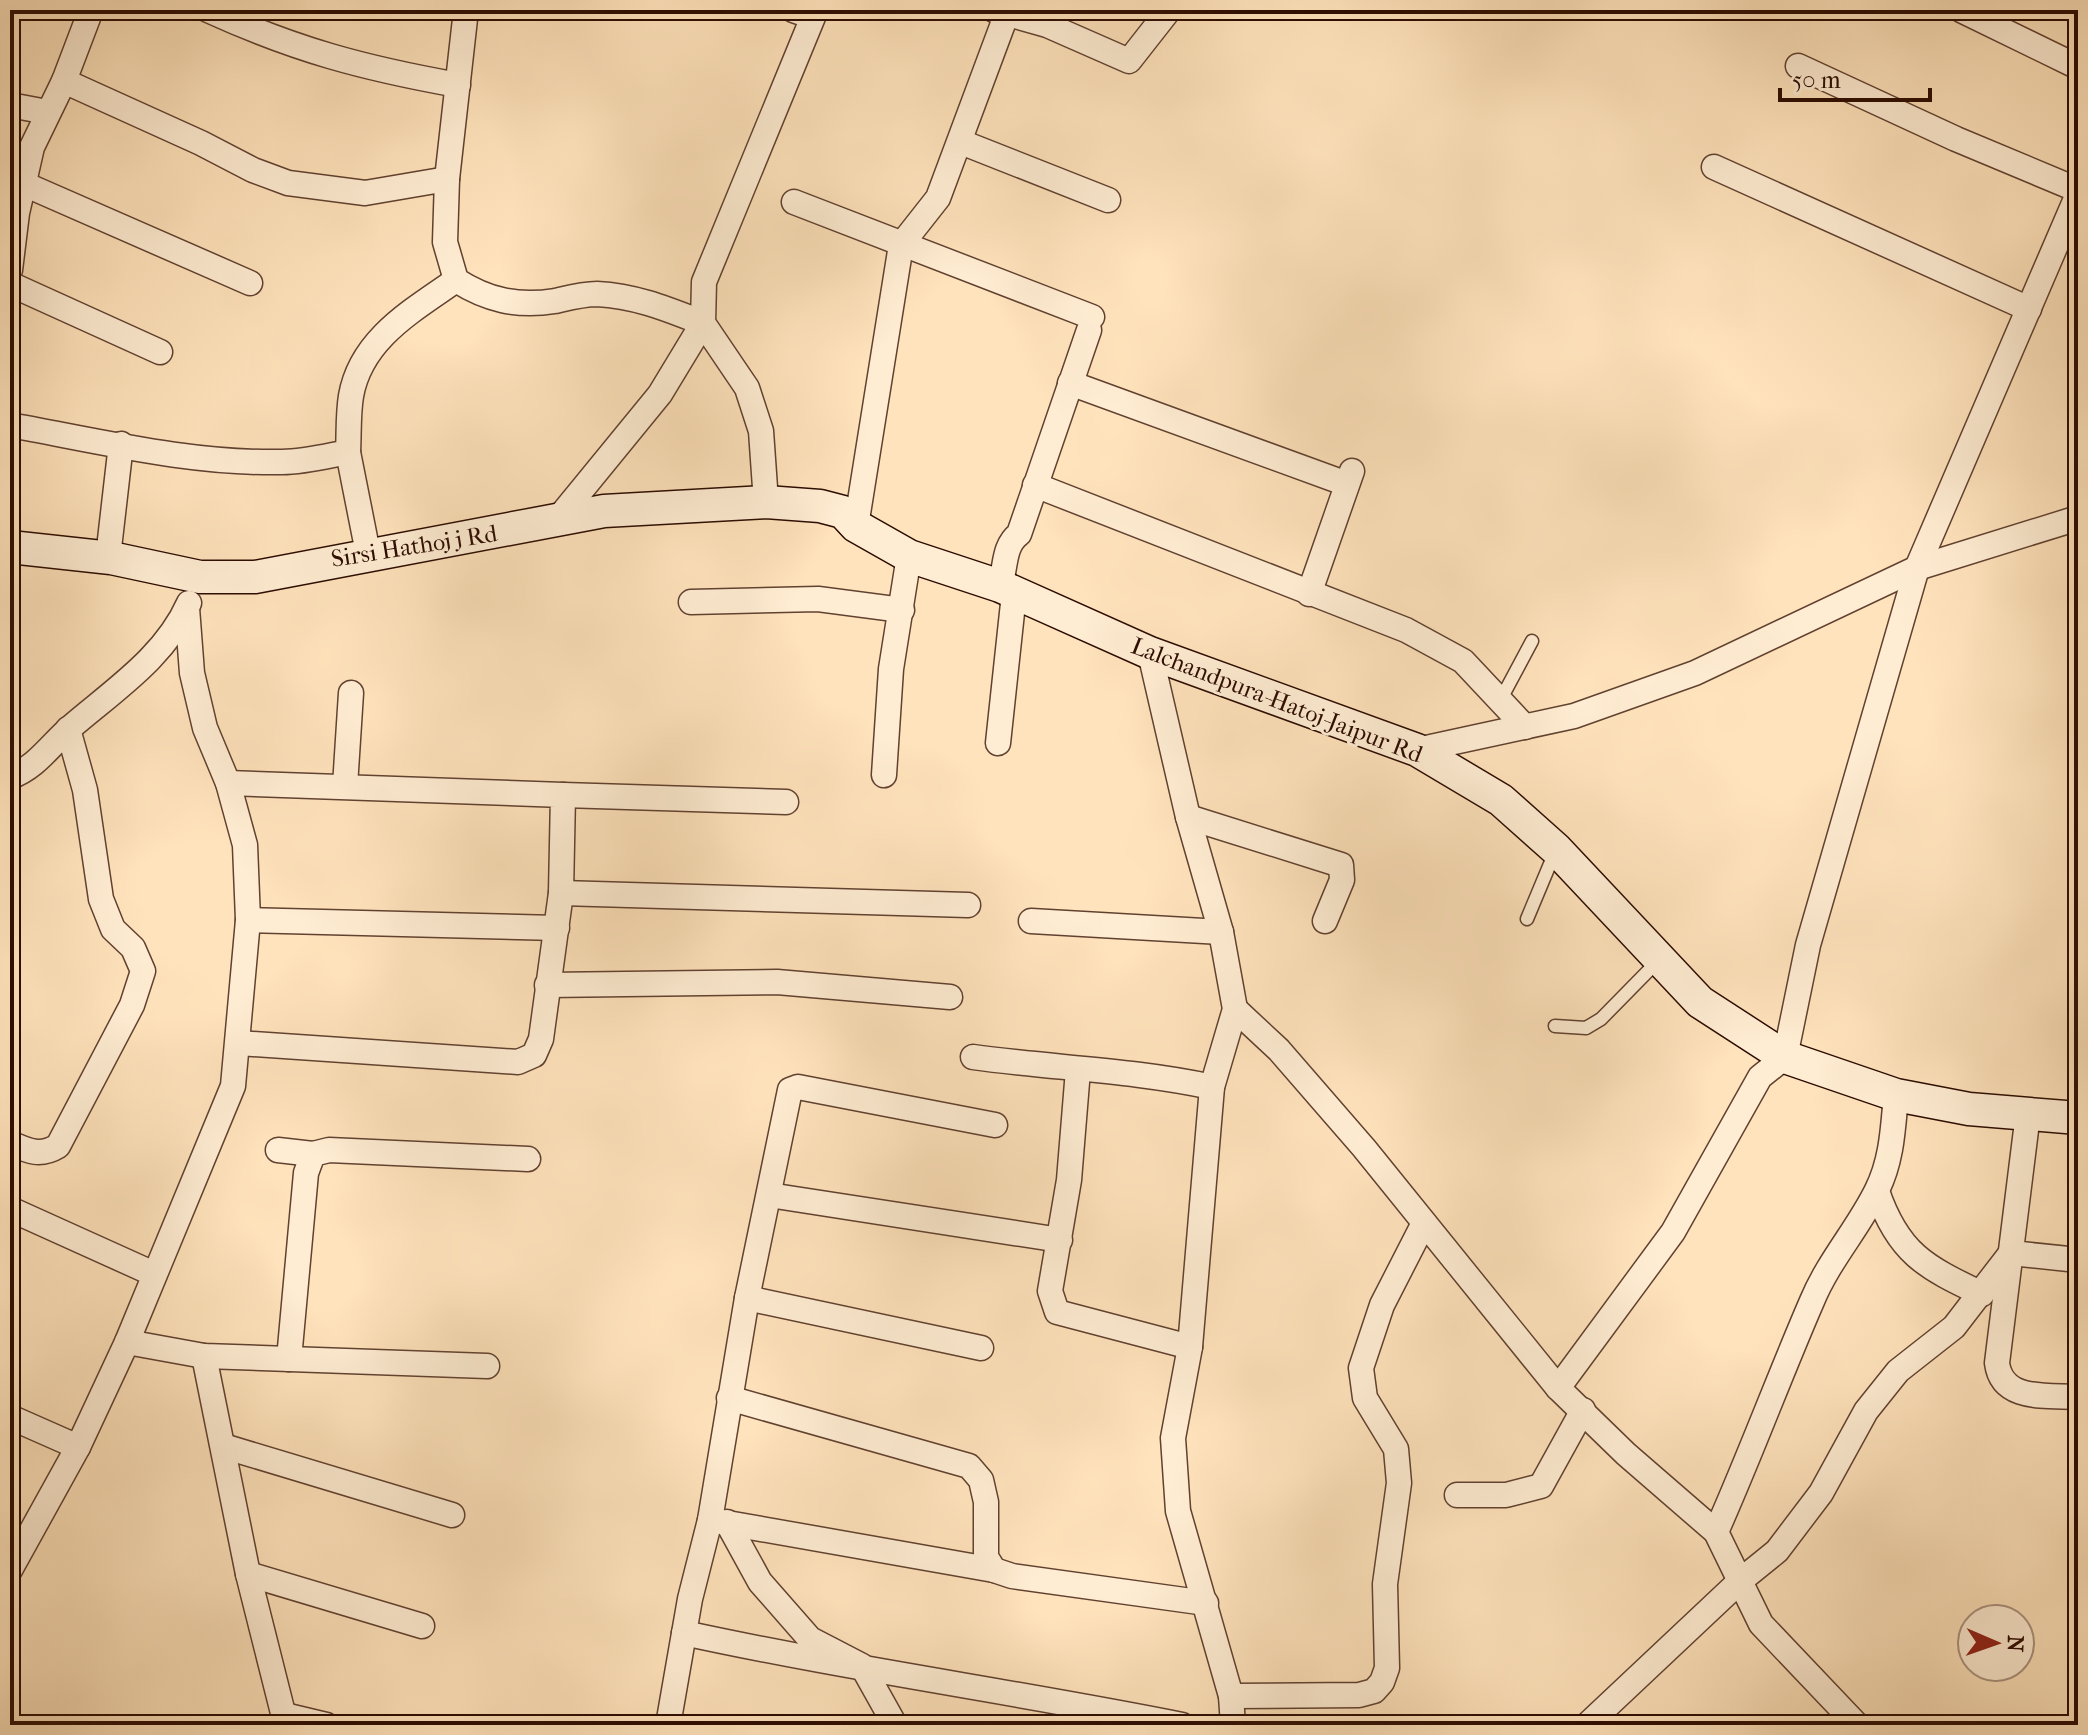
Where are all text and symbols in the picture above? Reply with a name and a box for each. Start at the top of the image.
scale bar [1780,52,1930,102]
text: 50 m [1792,66,1841,94]
street label: Sirsi Hathoj j Rd [329,519,500,573]
street label: Lalchandpura-Hatoj-Jaipur Rd [1127,631,1428,769]
north arrow [1956,1603,2036,1683]
text: N [2002,1635,2028,1653]

